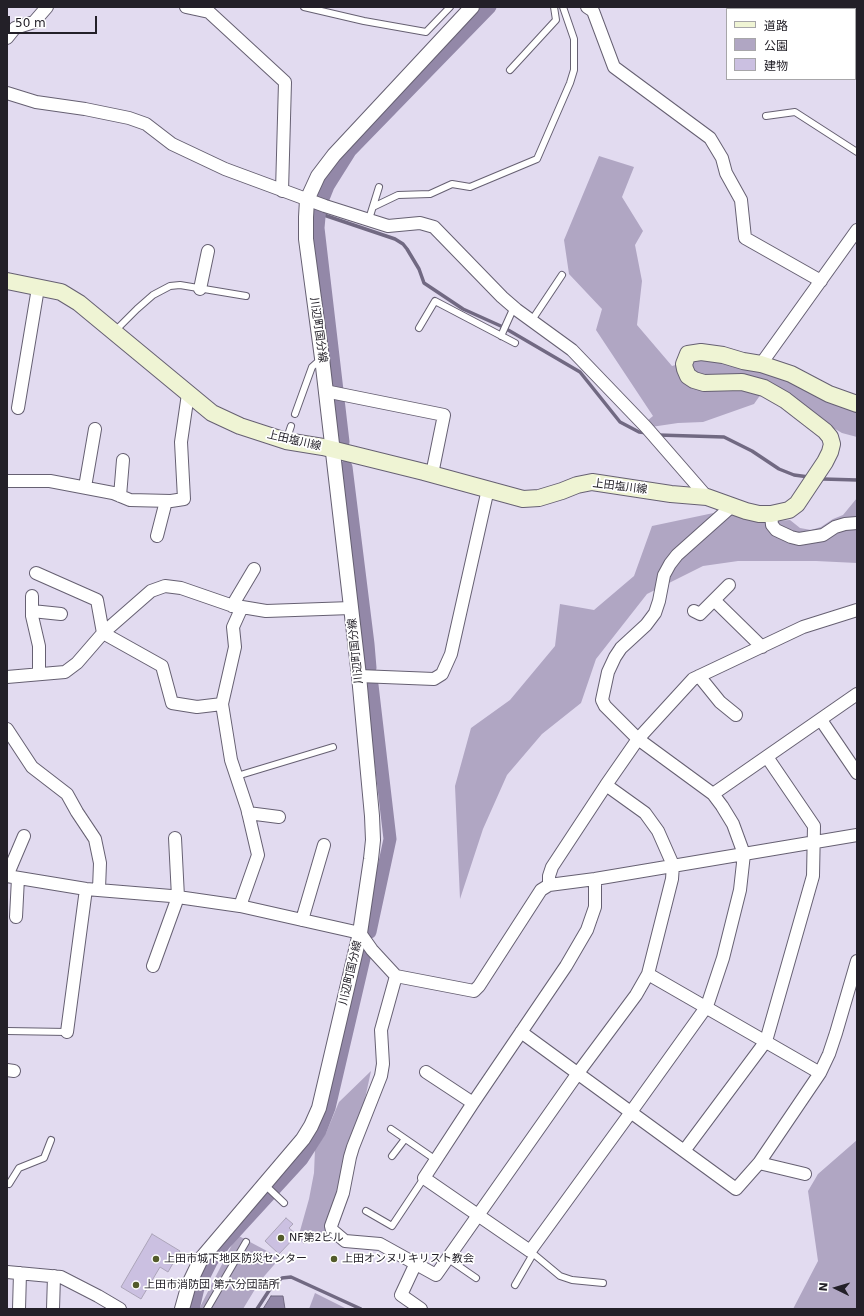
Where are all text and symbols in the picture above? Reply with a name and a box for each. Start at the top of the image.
scale bar [10,8,99,34]
legend [726,8,856,80]
text: 50 m [15,16,46,30]
text: 道路 [764,19,788,33]
text: 公園 [764,39,788,53]
text: 建物 [764,59,788,73]
street label: 川辺町国分線 [307,296,329,364]
street label: 上田塩川線 [266,428,322,454]
street label: 上田塩川線 [592,477,648,497]
street label: 川辺町国分線 [346,617,366,685]
street label: 川辺町国分線 [337,939,365,1007]
place label: NF第2ビル [289,1231,344,1245]
marker: NF第2ビル [276,1233,286,1243]
place label: 上田市城下地区防災センター [164,1252,307,1266]
place label: 上田オンヌリキリスト教会 [342,1252,474,1266]
marker: 上田市城下地区防災センター [151,1254,161,1264]
marker: 上田オンヌリキリスト教会 [329,1254,339,1264]
north arrow [816,1268,856,1308]
place label: 上田市消防団 第六分団詰所 [144,1278,279,1292]
marker: 上田市消防団 第六分団詰所 [131,1280,141,1290]
text: N [817,1282,830,1292]

